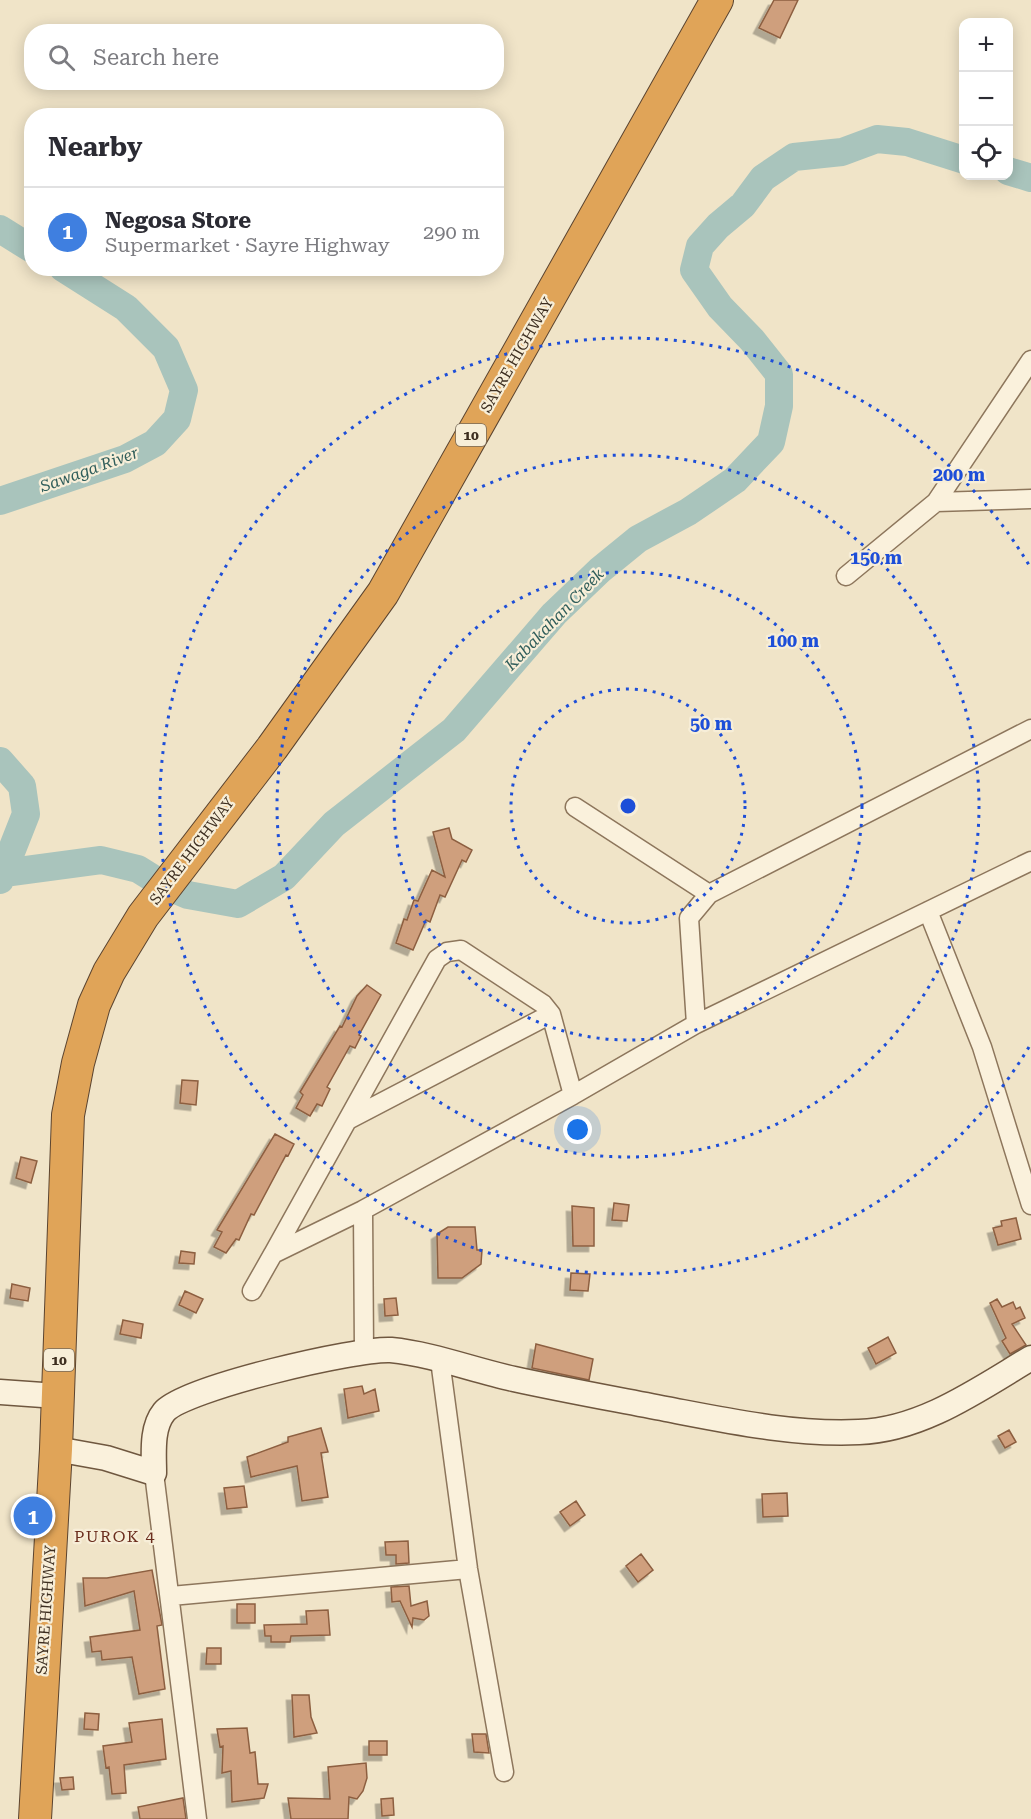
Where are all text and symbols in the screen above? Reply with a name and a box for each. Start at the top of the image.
map controls [959,18,1013,180]
button: + [959,18,1013,72]
search box [24,24,504,90]
icon: search [45,41,78,74]
text: Search here [93,45,219,70]
button: − [959,72,1013,126]
button: locate [959,126,1013,180]
text: Nearby [48,132,142,162]
text: Negosa Store [105,208,251,233]
text: 1 [62,220,73,244]
text: 290 m [423,220,480,244]
text: Supermarket · Sayre Highway [105,233,390,257]
street label: SAYRE HIGHWAY [477,294,558,416]
road number: 10 [456,424,486,446]
water label: Sawaga River [36,443,141,496]
text: 200 m [933,464,986,485]
text: 150 m [850,547,903,568]
water label: Kabakahan Creek [500,564,608,675]
text: 100 m [767,630,820,651]
text: 50 m [690,713,733,734]
street label: SAYRE HIGHWAY [146,793,239,908]
centre of rings [618,796,638,816]
your location [563,1115,592,1144]
road number: 10 [44,1349,74,1371]
pin: 1 [14,1494,52,1538]
district label: PUROK 4 [74,1527,156,1546]
street label: SAYRE HIGHWAY [32,1544,60,1675]

